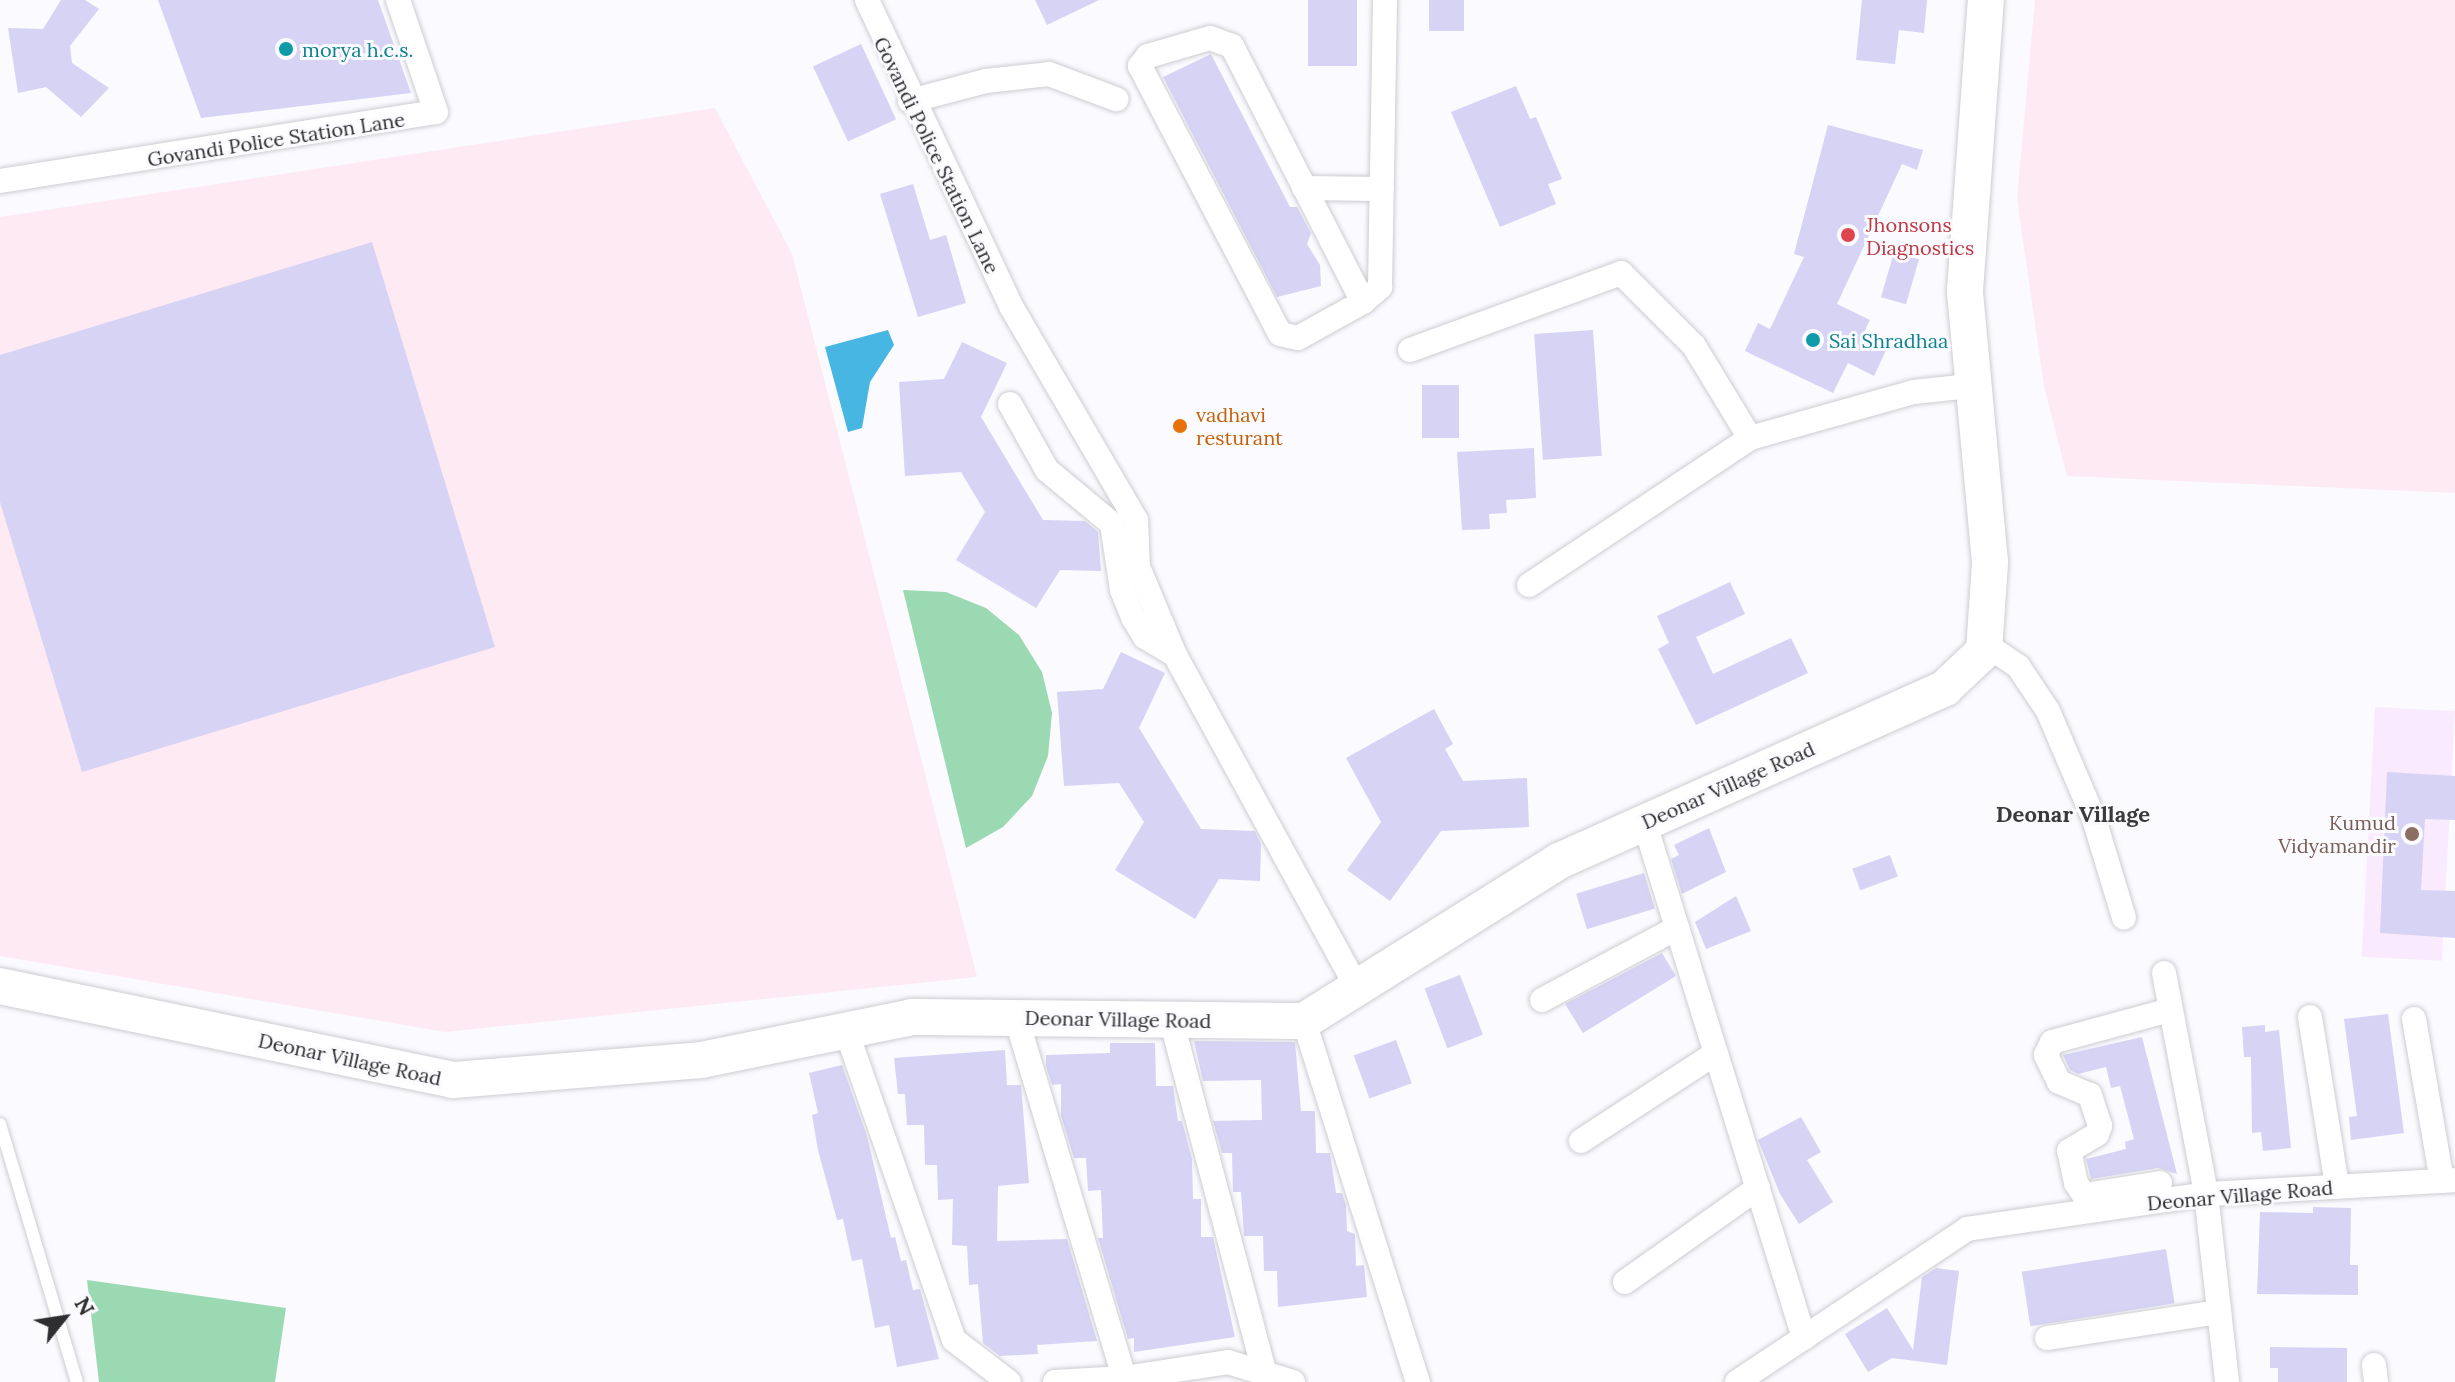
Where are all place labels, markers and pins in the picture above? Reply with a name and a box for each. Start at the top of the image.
place label: morya h.c.s. [302,37,413,61]
marker: morya h.c.s. [277,40,295,58]
place label: Jhonsons Diagnostics [1866,212,1974,259]
marker: Jhonsons Diagnostics [1837,224,1859,246]
place label: Sai Shradhaa [1829,328,1948,352]
marker: Sai Shradhaa [1804,331,1822,349]
place label: vadhavi resturant [1196,402,1283,449]
marker: vadhavi resturant [1171,417,1189,435]
place label: Kumud Vidyamandir [2278,810,2396,857]
marker: Kumud Vidyamandir [2403,825,2421,843]

